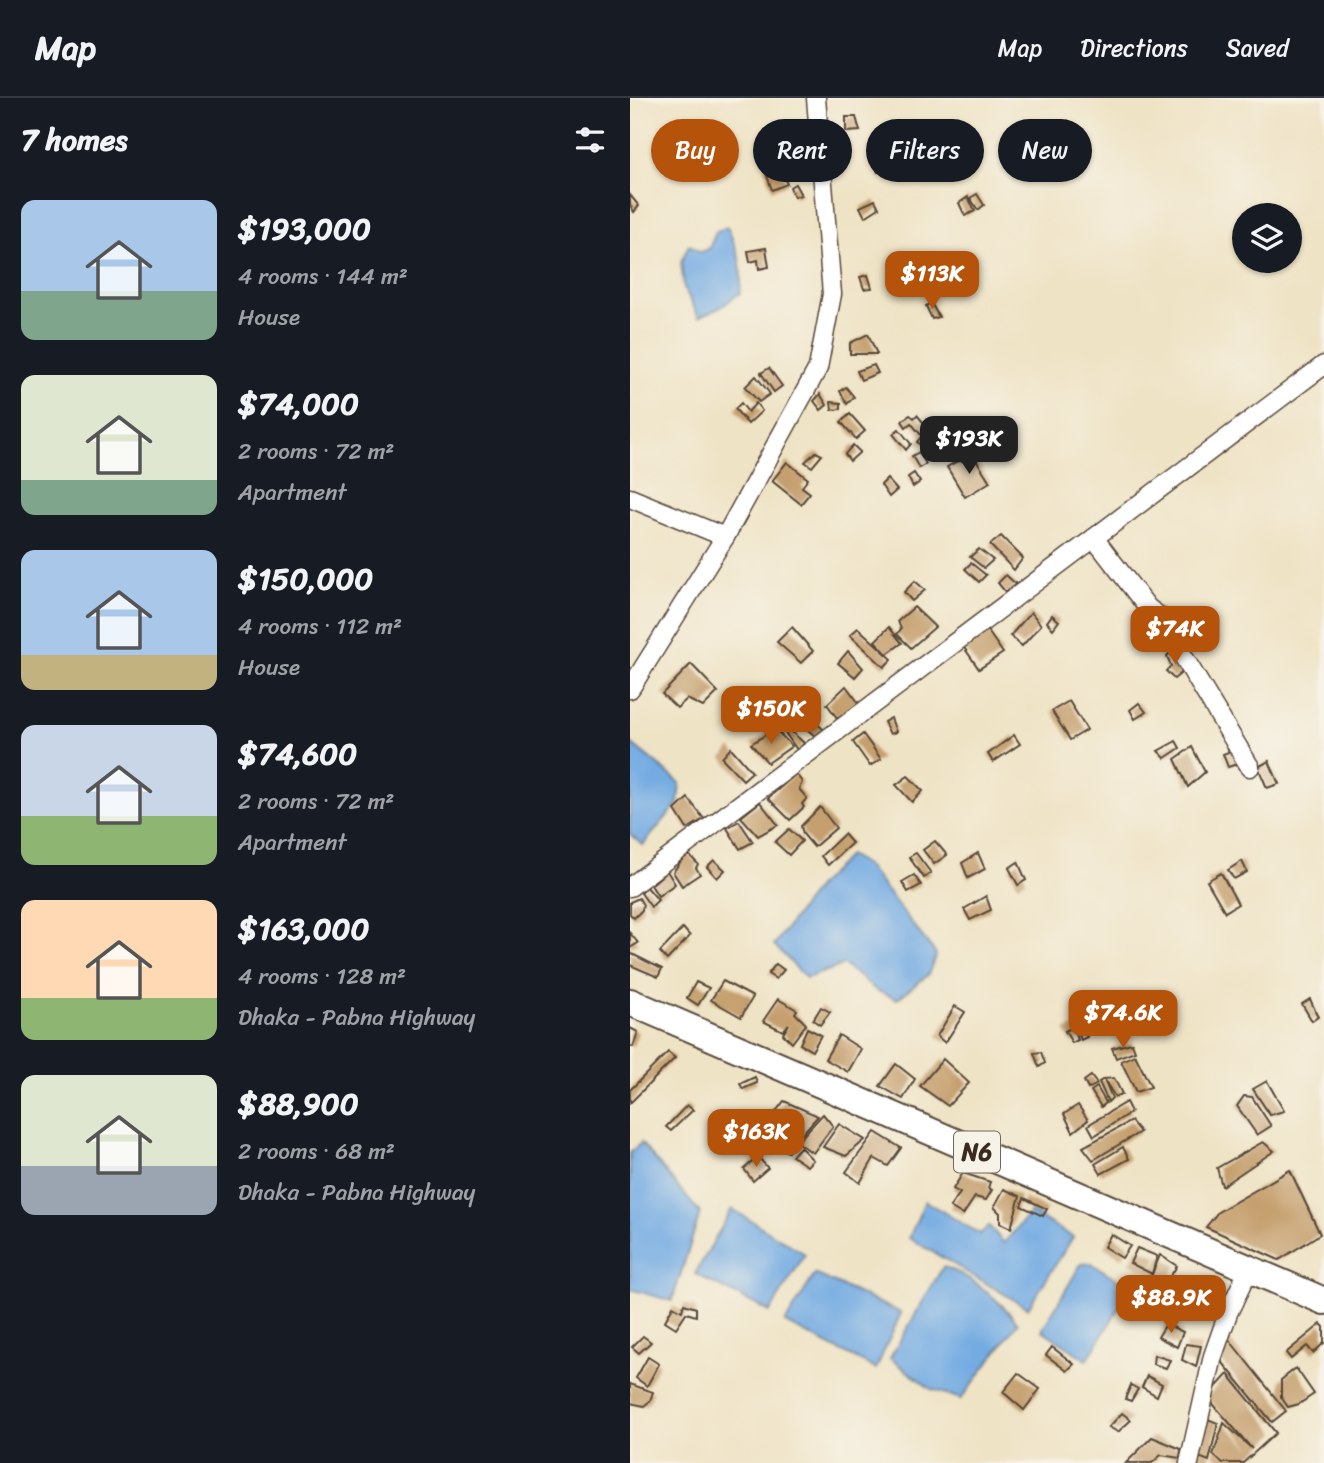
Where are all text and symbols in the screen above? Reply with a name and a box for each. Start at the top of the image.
text: Map [35,19,96,77]
text: Map [998,27,1042,69]
text: Directions [1080,27,1188,69]
text: Saved [1226,27,1289,69]
text: 7 homes [21,113,128,167]
chip: Buy [651,119,739,182]
chip: Rent [753,119,852,182]
chip: Filters [866,119,984,182]
chip: New [998,119,1092,182]
icon: filters [571,121,609,159]
text: $193,000 [238,202,371,256]
map controls [1232,203,1302,273]
button: layers [1232,203,1302,273]
icon: home [77,228,161,312]
pin: $113K [883,252,981,311]
text: $113K [901,253,963,294]
text: 4 rooms · 144 m² [238,256,408,297]
text: House [238,297,300,338]
text: $74,000 [238,377,359,431]
icon: home [77,403,161,487]
pin: $193K [920,416,1018,476]
text: $193K [936,418,1002,459]
text: 2 rooms · 72 m² [238,431,394,472]
text: Apartment [238,472,347,513]
text: $150,000 [238,552,373,606]
icon: home [77,578,161,662]
text: 4 rooms · 112 m² [238,606,402,647]
pin: $74K [1134,606,1216,666]
text: $74K [1147,608,1203,649]
text: House [238,647,300,688]
pin: $150K [722,686,820,746]
text: $150K [737,688,805,729]
text: $74,600 [238,727,357,781]
icon: home [77,753,161,837]
text: 2 rooms · 72 m² [238,781,394,822]
text: Apartment [238,822,347,863]
text: $163,000 [238,902,370,956]
icon: home [77,928,161,1012]
text: 4 rooms · 128 m² [238,956,406,997]
pin: $74.6K [1066,990,1180,1050]
text: $74.6K [1085,992,1161,1033]
text: Dhaka - Pabna Highway [238,997,475,1038]
text: $88,900 [238,1077,359,1131]
icon: home [77,1103,161,1187]
pin: $163K [707,1110,805,1169]
text: $163K [723,1111,789,1152]
text: 2 rooms · 68 m² [238,1131,395,1172]
road number: N6 [954,1132,1000,1172]
text: Dhaka - Pabna Highway [238,1172,475,1213]
pin: $88.9K [1114,1276,1228,1335]
text: $88.9K [1132,1277,1210,1318]

